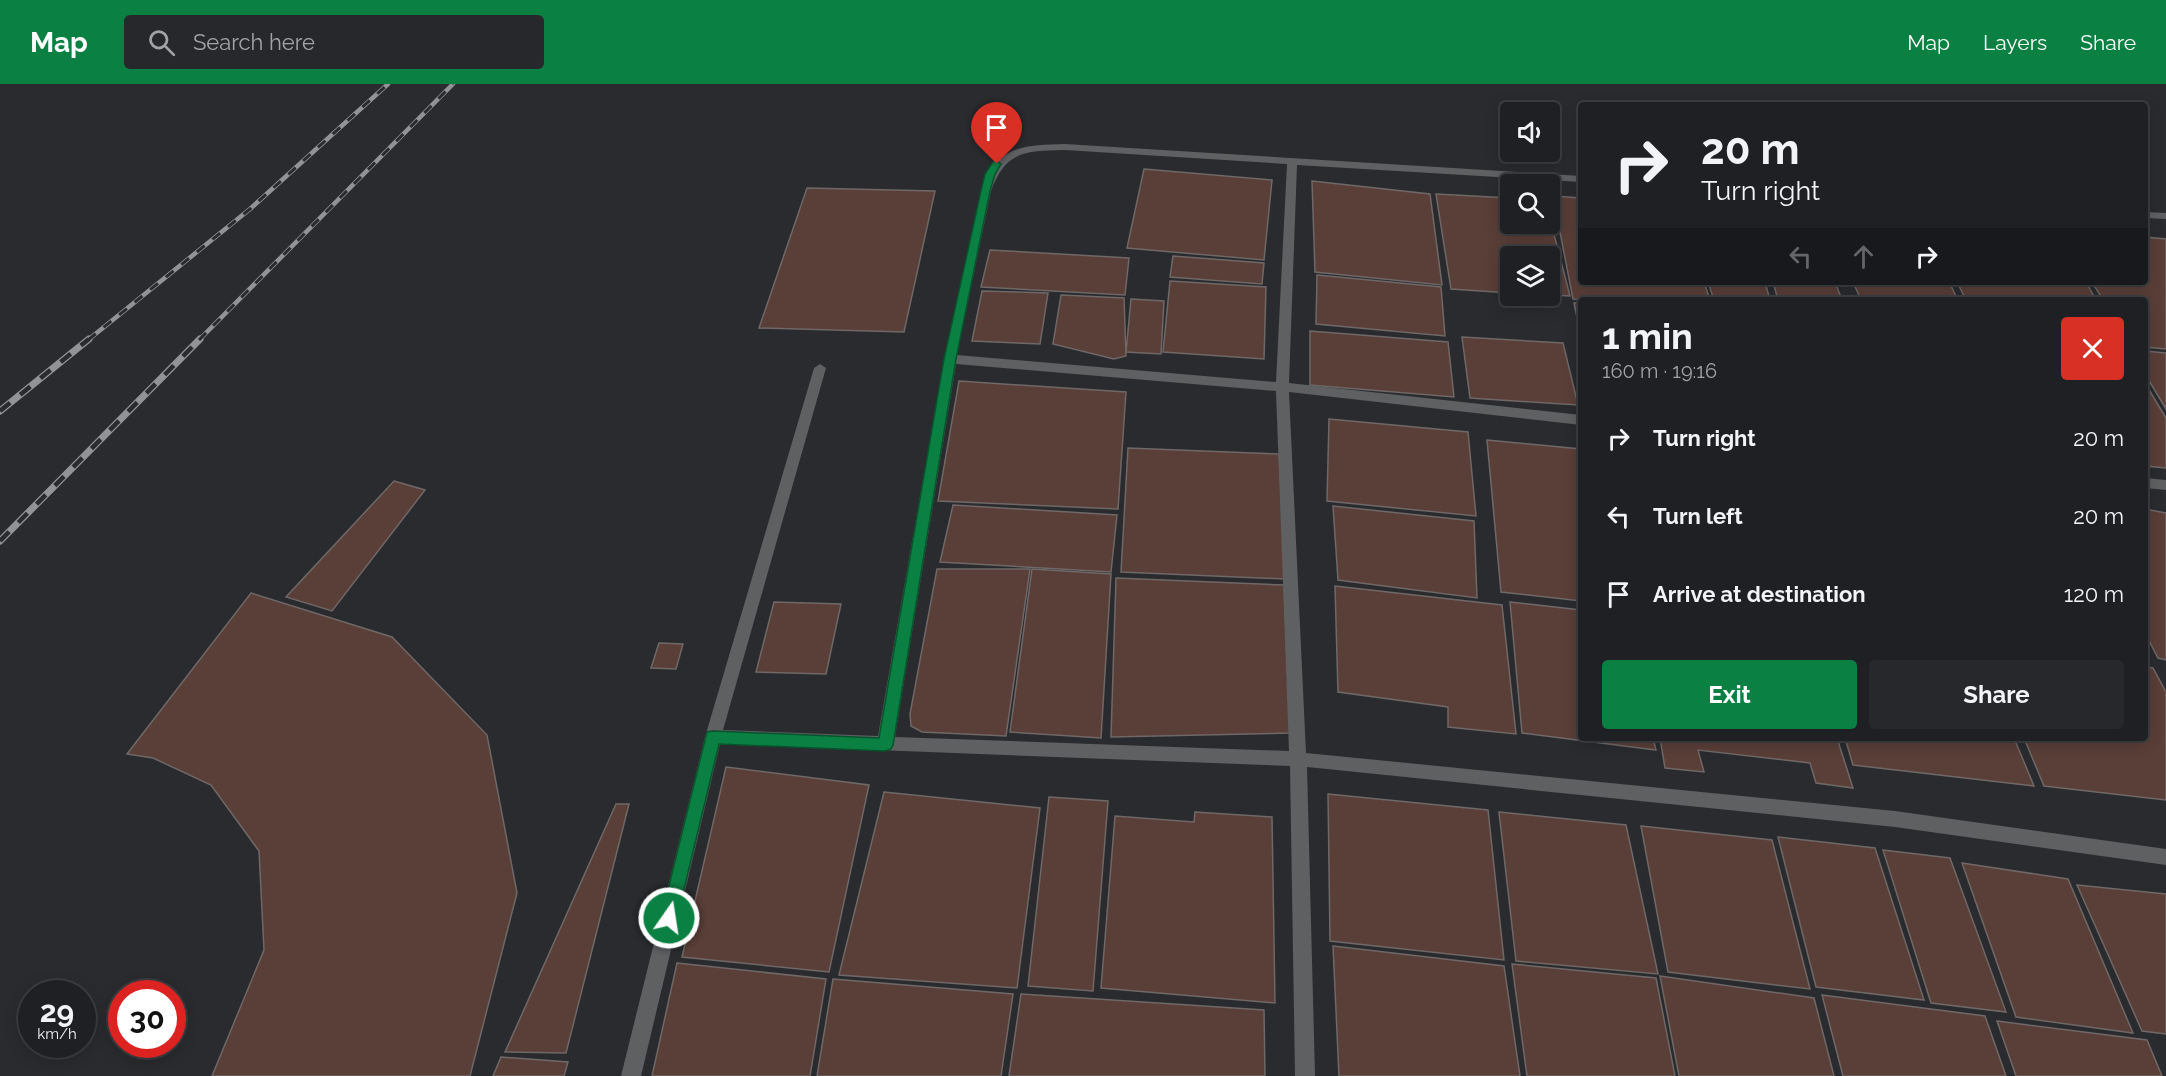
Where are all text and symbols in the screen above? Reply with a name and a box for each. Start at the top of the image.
search box [124,15,544,69]
text: Map [30,26,88,59]
icon: search [145,26,178,59]
text: Search here [193,29,315,55]
text: Map [1907,30,1950,55]
text: Layers [1983,30,2047,55]
text: Share [2080,30,2136,55]
pin [971,102,1022,164]
map controls [1500,102,1560,306]
button: sound [1500,102,1560,162]
icon: arrive [980,111,1013,144]
text: 20 m [1701,125,1800,174]
icon: right [1602,126,1680,204]
button: search [1500,174,1560,234]
text: Turn right [1701,175,1820,206]
icon: left [1784,240,1817,273]
icon: ahead [1847,240,1880,273]
icon: right [1910,240,1943,273]
button: layers [1500,246,1560,306]
text: 1 min [1602,315,1693,357]
button: close [2061,317,2124,380]
text: 160 m · 19:16 [1602,359,1717,383]
icon: right [1602,422,1635,455]
text: Turn right [1653,425,1756,451]
text: 20 m [2073,425,2124,451]
icon: left [1602,500,1635,533]
text: Turn left [1653,503,1743,529]
text: 20 m [2073,503,2124,529]
icon: arrive [1602,578,1635,611]
text: Arrive at destination [1653,581,1866,607]
text: 120 m [2064,581,2124,607]
button: Exit [1602,660,1857,729]
button: Share [1869,660,2124,729]
position arrow [637,886,701,950]
speed limit sign: 30 [108,980,186,1058]
text: 29 [40,994,74,1029]
text: km/h [37,1025,77,1043]

